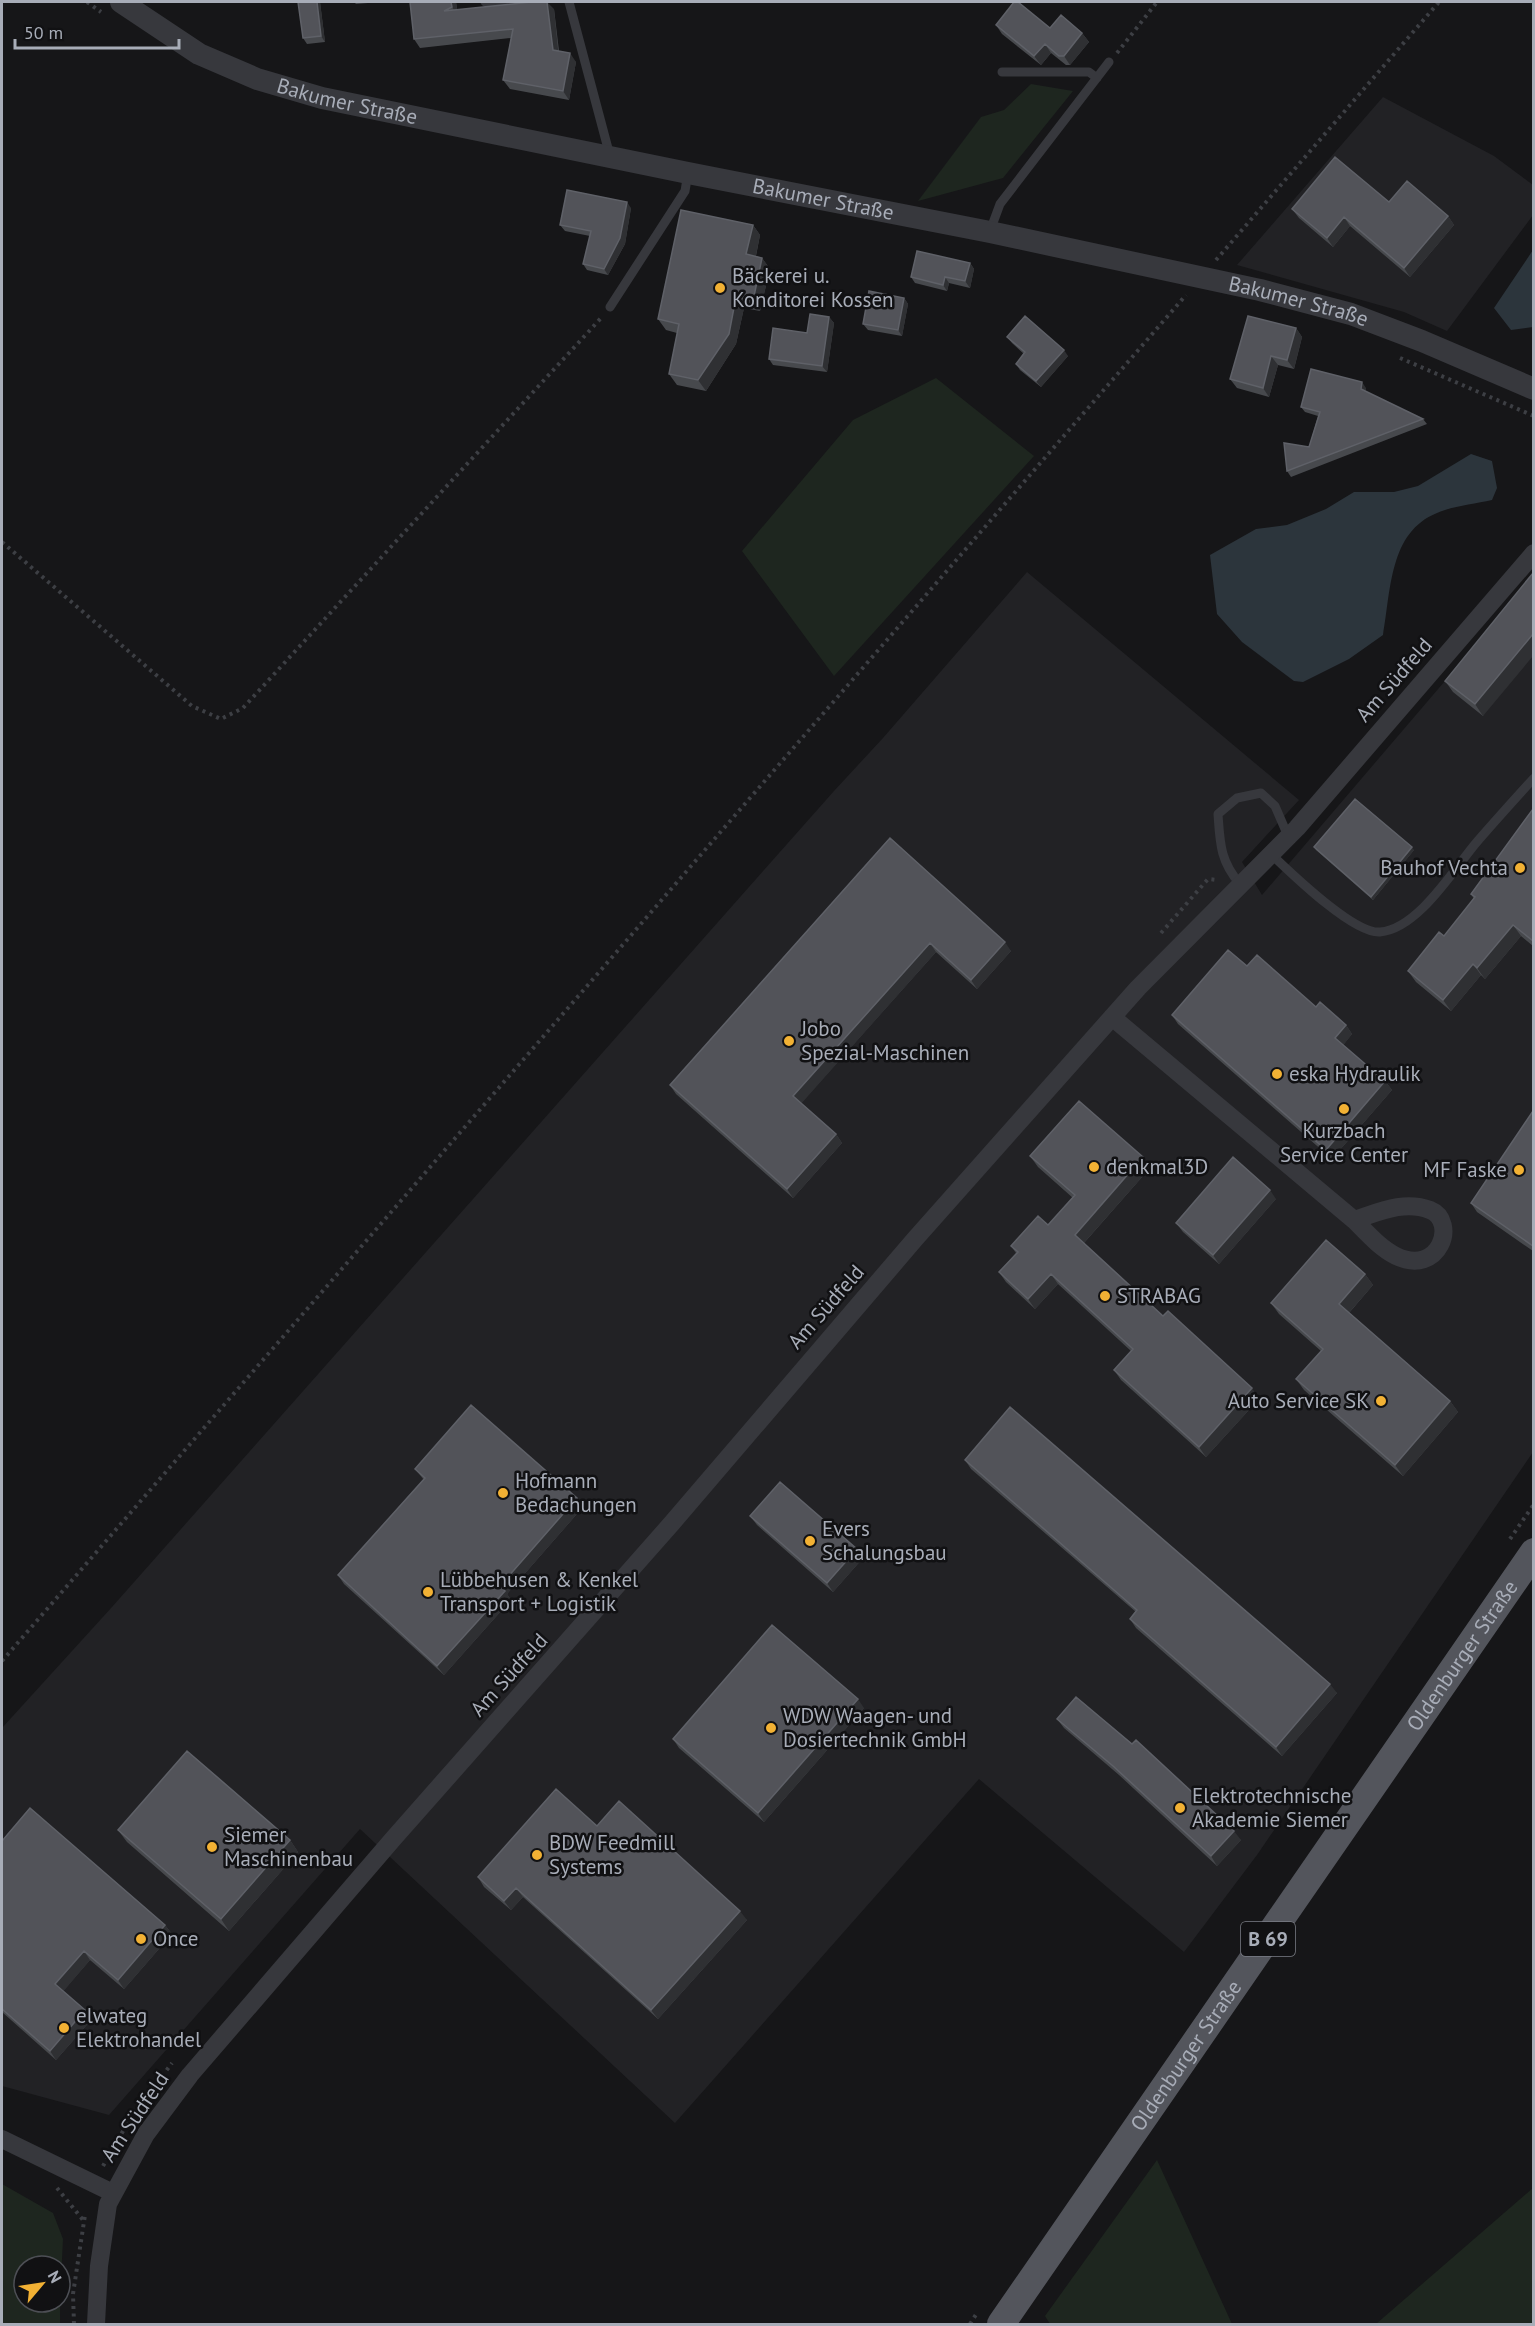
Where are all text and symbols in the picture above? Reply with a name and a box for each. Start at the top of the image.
scale bar [15,12,178,50]
text: 50 m [24,21,63,44]
street label: Bakumer Straße [274,72,420,130]
street label: Bakumer Straße [750,172,896,226]
place label: Bäckerei u. Konditorei Kossen [732,262,894,313]
street label: Bakumer Straße [1226,270,1372,332]
marker: Bäckerei u. Konditorei Kossen [713,281,727,295]
street label: Am Südfeld [1350,632,1438,728]
place label: Bauhof Vechta [1380,854,1508,881]
marker: Bauhof Vechta [1513,861,1527,875]
place label: Jobo Spezial-Maschinen [800,1015,969,1066]
marker: Jobo Spezial-Maschinen [782,1034,796,1048]
place label: eska Hydraulik [1289,1060,1420,1087]
marker: eska Hydraulik [1270,1067,1284,1081]
marker: Kurzbach Service Center [1337,1102,1351,1116]
place label: Kurzbach Service Center [1280,1117,1408,1168]
place label: denkmal3D [1106,1153,1208,1180]
place label: MF Faske [1423,1156,1507,1183]
marker: denkmal3D [1087,1160,1101,1174]
marker: MF Faske [1512,1163,1526,1177]
street label: Am Südfeld [782,1259,870,1355]
place label: STRABAG [1117,1282,1201,1309]
marker: STRABAG [1098,1289,1112,1303]
place label: Auto Service SK [1228,1387,1369,1414]
marker: Auto Service SK [1374,1394,1388,1408]
place label: Hofmann Bedachungen [515,1467,637,1518]
marker: Hofmann Bedachungen [496,1486,510,1500]
place label: Evers Schalungsbau [822,1515,947,1566]
marker: Evers Schalungsbau [803,1534,817,1548]
place label: Lübbehusen & Kenkel Transport + Logistik [440,1566,638,1617]
street label: Oldenburger Straße [1400,1575,1523,1736]
marker: Lübbehusen & Kenkel Transport + Logistik [421,1585,435,1599]
street label: Am Südfeld [464,1627,553,1722]
place label: WDW Waagen- und Dosiertechnik GmbH [783,1702,967,1753]
marker: WDW Waagen- und Dosiertechnik GmbH [764,1721,778,1735]
place label: Elektrotechnische Akademie Siemer [1192,1782,1352,1833]
marker: Elektrotechnische Akademie Siemer [1173,1801,1187,1815]
place label: Siemer Maschinenbau [224,1821,353,1872]
place label: BDW Feedmill Systems [549,1829,675,1880]
marker: Siemer Maschinenbau [205,1840,219,1854]
marker: BDW Feedmill Systems [530,1848,544,1862]
road number: B 69 [1241,1922,1295,1956]
place label: Once [153,1925,199,1952]
marker: Once [134,1932,148,1946]
street label: Oldenburger Straße [1124,1975,1247,2136]
place label: elwateg Elektrohandel [76,2002,201,2053]
marker: elwateg Elektrohandel [57,2021,71,2035]
street label: Am Südfeld [95,2066,175,2167]
north arrow [12,2254,72,2314]
text: N [44,2267,66,2286]

